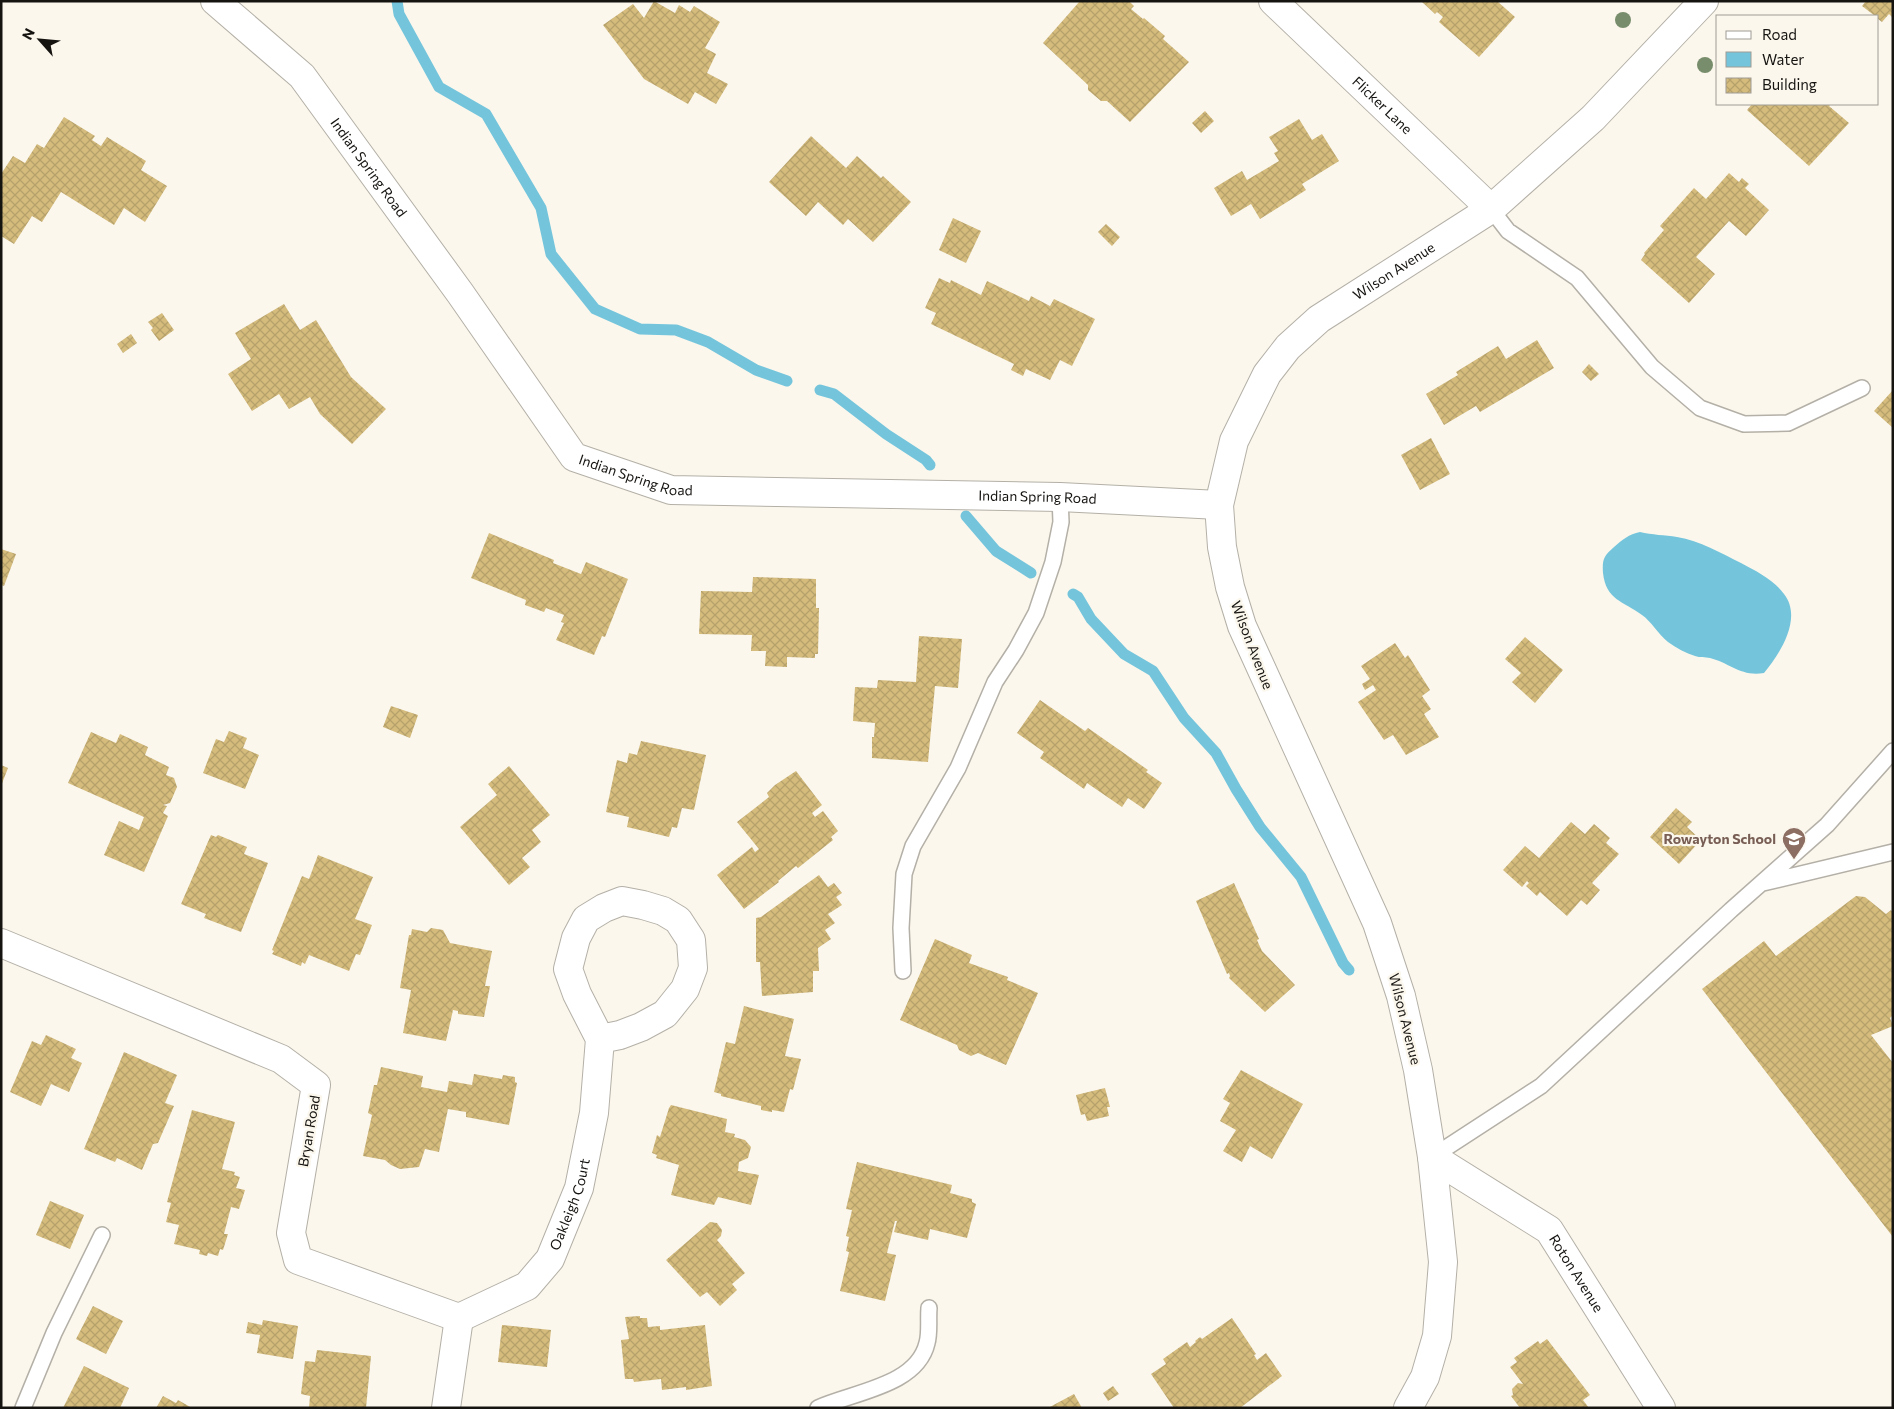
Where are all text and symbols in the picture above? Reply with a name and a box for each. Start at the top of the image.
north arrow [15,15,65,65]
legend [1716,15,1879,105]
text: N [18,25,38,42]
text: Road [1762,25,1797,43]
text: Water [1762,50,1804,68]
street label: Flicker Lane [1349,73,1416,137]
text: Building [1762,75,1817,93]
street label: Indian Spring Road [327,114,411,220]
street label: Wilson Avenue [1350,238,1438,303]
street label: Indian Spring Road [577,450,693,498]
street label: Indian Spring Road [978,487,1097,507]
street label: Wilson Avenue [1228,598,1277,692]
school or university icon: Rowayton School [1781,826,1807,860]
place label: Rowayton School [1664,830,1776,847]
street label: Wilson Avenue [1386,971,1425,1066]
street label: Bryan Road [294,1094,323,1168]
street label: Oakleigh Court [546,1157,593,1253]
street label: Roton Avenue [1546,1231,1607,1315]

